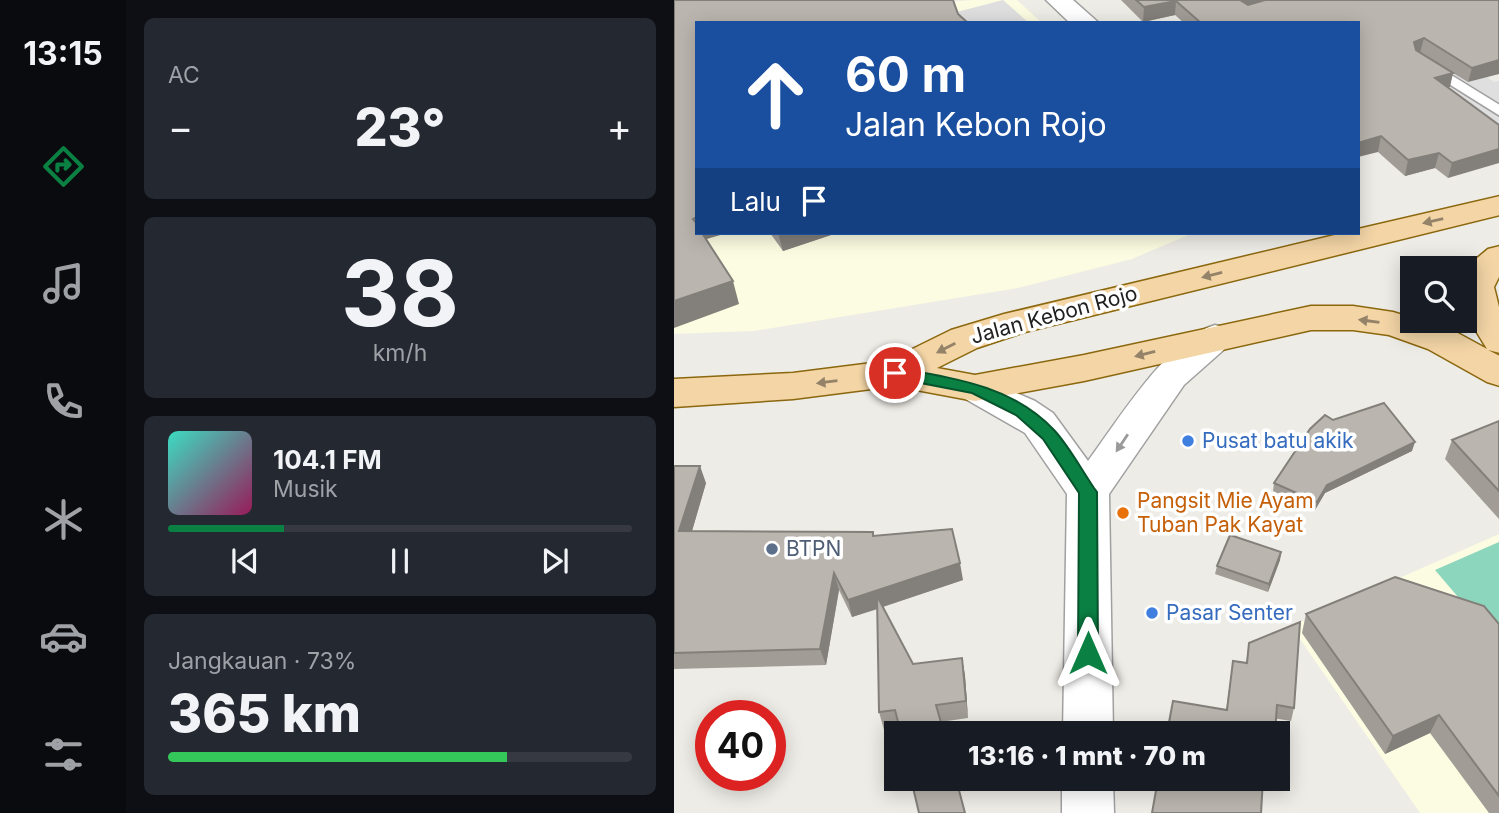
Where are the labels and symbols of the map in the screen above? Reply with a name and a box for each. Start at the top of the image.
one-way arrow [1422,216,1444,227]
one-way arrow [1201,269,1223,280]
street label: Jalan Kebon Rojo [968,280,1140,349]
one-way arrow [1358,315,1380,326]
pin [865,343,925,403]
one-way arrow [936,343,956,354]
one-way arrow [1134,349,1156,360]
one-way arrow [816,376,838,387]
place label: Pusat batu akik [1202,428,1354,453]
marker: Pusat batu akik [1180,433,1196,449]
one-way arrow [1115,434,1129,452]
place label: Pangsit Mie Ayam Tuban Pak Kayat [1137,488,1314,537]
marker: Pangsit Mie Ayam Tuban Pak Kayat [1115,505,1131,521]
place label: BTPN [786,536,841,561]
marker: BTPN [764,541,780,557]
place label: Pasar Senter [1166,600,1293,625]
marker: Pasar Senter [1144,605,1160,621]
position arrow [1051,616,1125,690]
speed limit sign: 40 [695,700,786,791]

